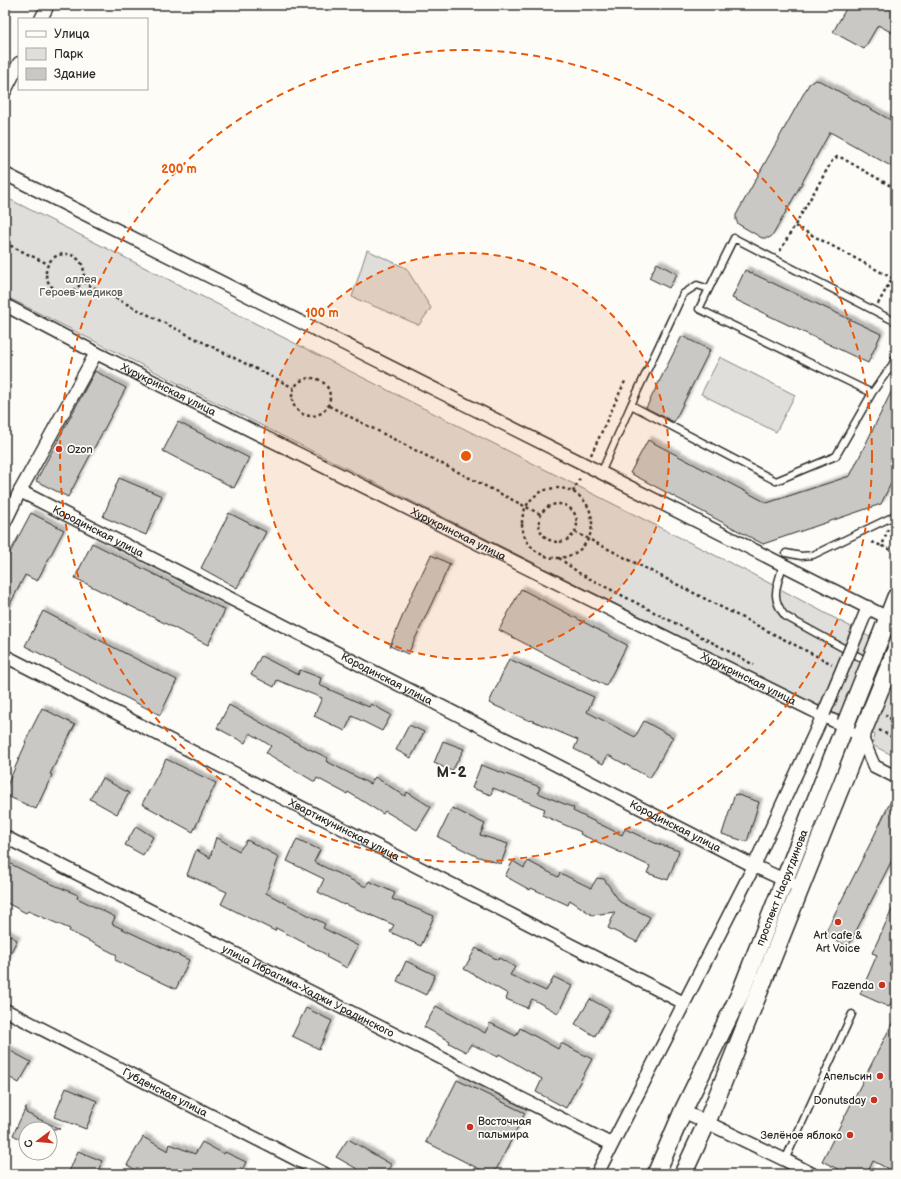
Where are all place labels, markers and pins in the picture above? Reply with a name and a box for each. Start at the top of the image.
place label: Ozon [67,443,93,456]
marker: Ozon [54,444,64,454]
centre of rings [459,449,473,463]
marker: Art cafe & Art Voice [833,917,843,927]
place label: Art cafe & Art Voice [813,929,863,955]
place label: Fazenda [831,979,874,992]
marker: Fazenda [877,980,887,990]
place label: Апельсин [822,1070,872,1083]
marker: Апельсин [875,1071,885,1081]
place label: Donutsday [813,1094,866,1107]
marker: Donutsday [869,1095,879,1105]
place label: Восточная пальмира [478,1115,531,1141]
marker: Восточная пальмира [465,1122,475,1132]
place label: Зелёное яблоко [761,1129,842,1142]
marker: Зелёное яблоко [845,1130,855,1140]

